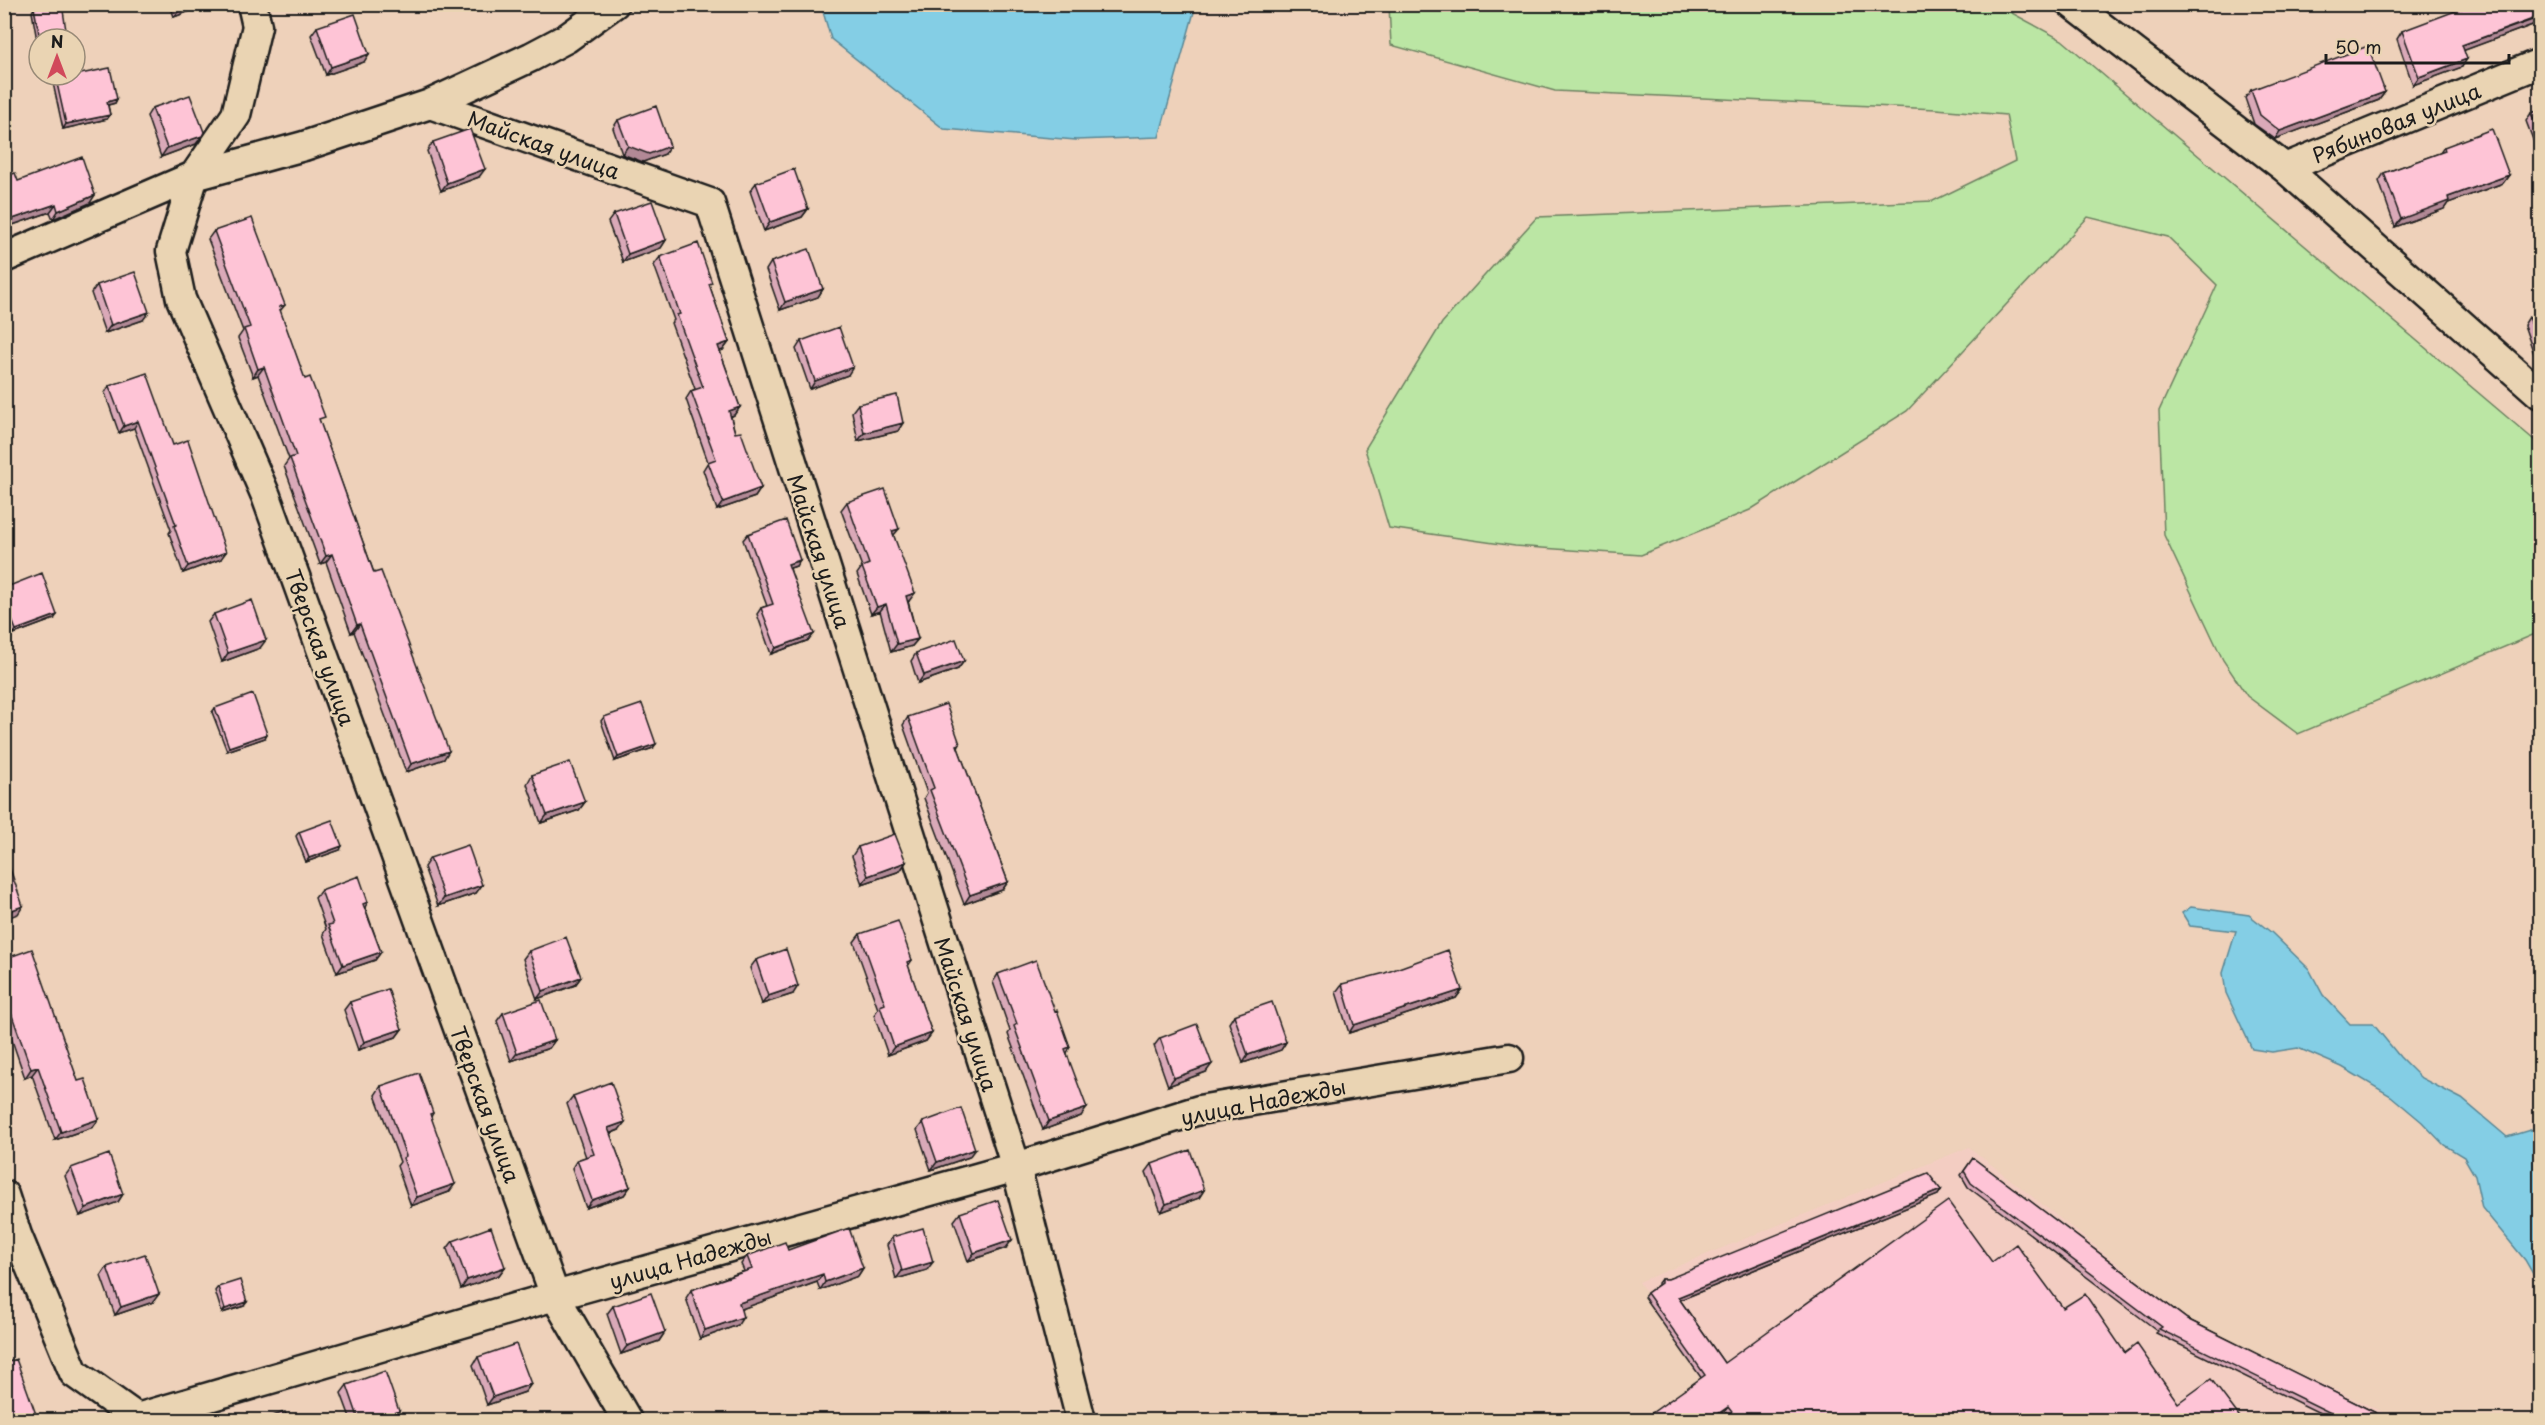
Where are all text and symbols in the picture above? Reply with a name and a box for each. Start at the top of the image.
north arrow [27,27,87,87]
scale bar [2326,27,2509,65]
text: N [51,29,63,53]
text: 50 m [2335,33,2382,60]
street label: Рябиновая улица [2307,73,2486,170]
street label: Майская улица [463,102,625,187]
street label: Майская улица [780,470,860,633]
street label: Тверская улица [278,564,364,731]
street label: Майская улица [927,933,1007,1096]
street label: Тверская улица [443,1021,529,1188]
street label: улица Надежды [1178,1069,1348,1133]
street label: улица Надежды [605,1220,775,1296]

